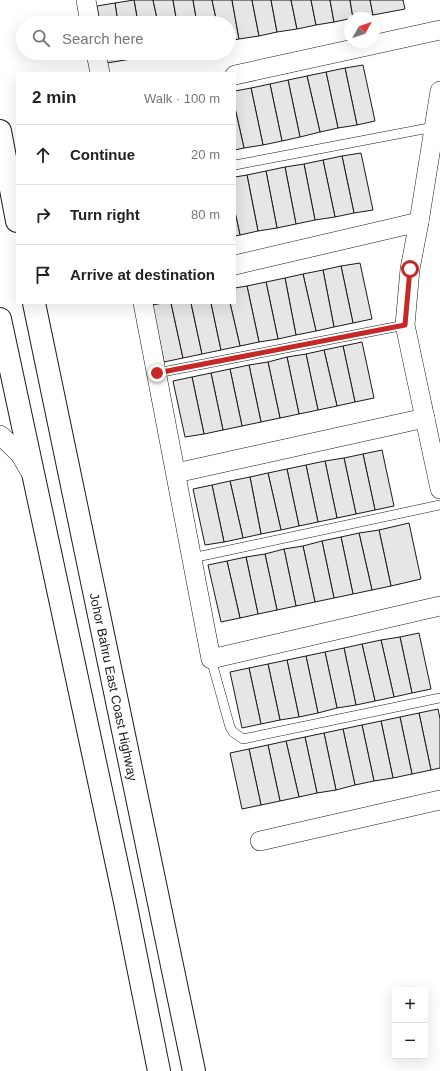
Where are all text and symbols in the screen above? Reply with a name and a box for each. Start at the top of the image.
north arrow [344,12,380,48]
search box [16,16,236,60]
icon: search [30,27,52,49]
text: Search here [62,30,144,47]
text: 2 min [32,88,76,107]
text: Walk · 100 m [144,91,220,106]
icon: ahead [32,144,54,166]
text: Continue [70,146,135,163]
text: 20 m [191,147,220,162]
icon: right [32,204,54,226]
text: Turn right [70,206,140,223]
text: 80 m [191,207,220,222]
route start [401,260,419,278]
icon: arrive [32,264,54,286]
text: Arrive at destination [70,266,215,283]
route end [148,364,166,382]
street label: Johor Bahru East Coast Highway [87,591,141,783]
map controls [392,987,428,1059]
button: + [392,987,428,1023]
button: − [392,1023,428,1059]

